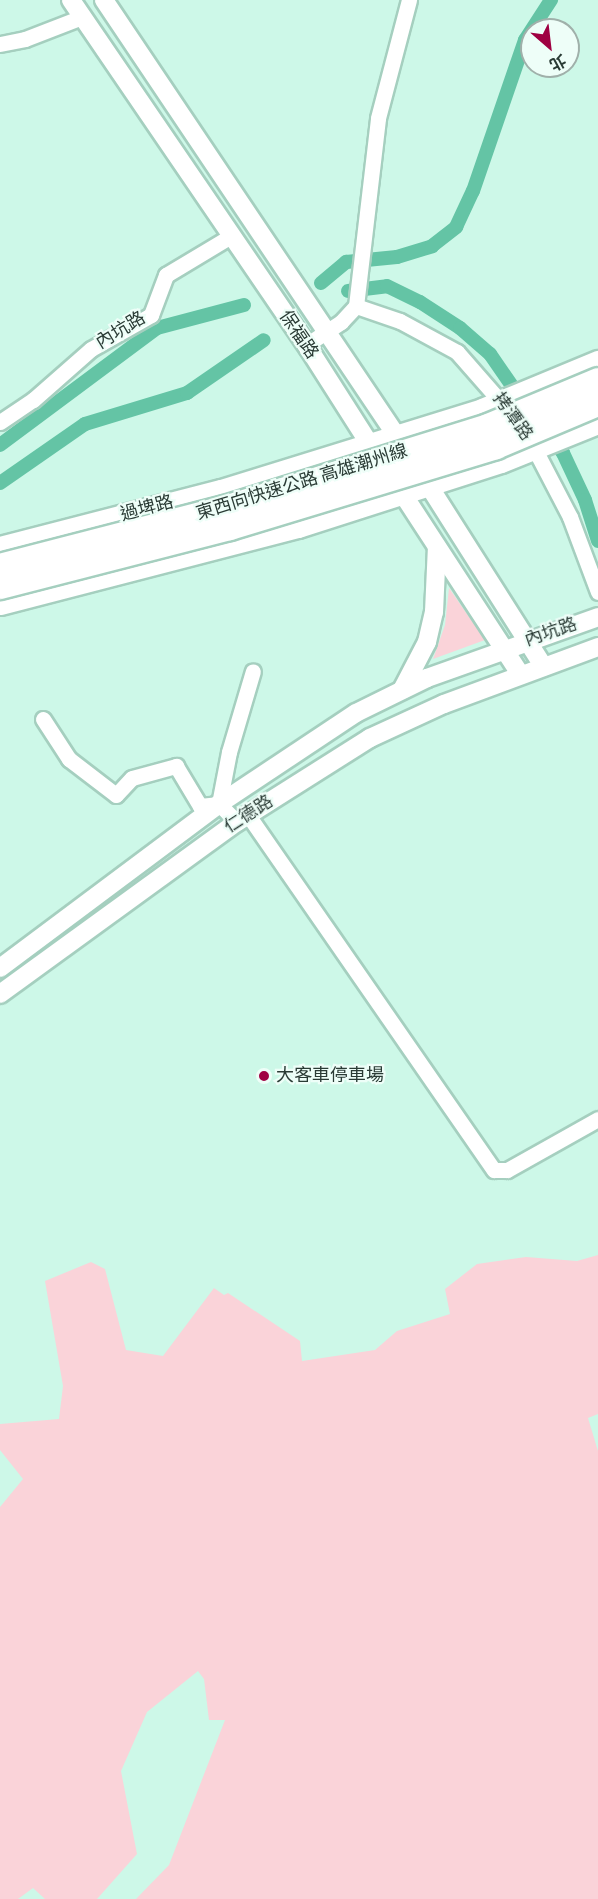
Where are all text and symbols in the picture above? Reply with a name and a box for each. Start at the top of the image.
north arrow [520,18,580,78]
text: 北 [545,49,570,76]
street label: 保福路 [274,307,322,363]
street label: 內坑路 [92,308,150,354]
street label: 拷潭路 [487,389,537,445]
street label: 東西向快速公路 高雄潮州線 [194,441,410,525]
street label: 過埤路 [118,492,176,526]
street label: 內坑路 [522,614,580,652]
street label: 仁德路 [220,791,278,839]
place label: 大客車停車場 [276,1065,384,1087]
marker: 大客車停車場 [257,1069,271,1083]

